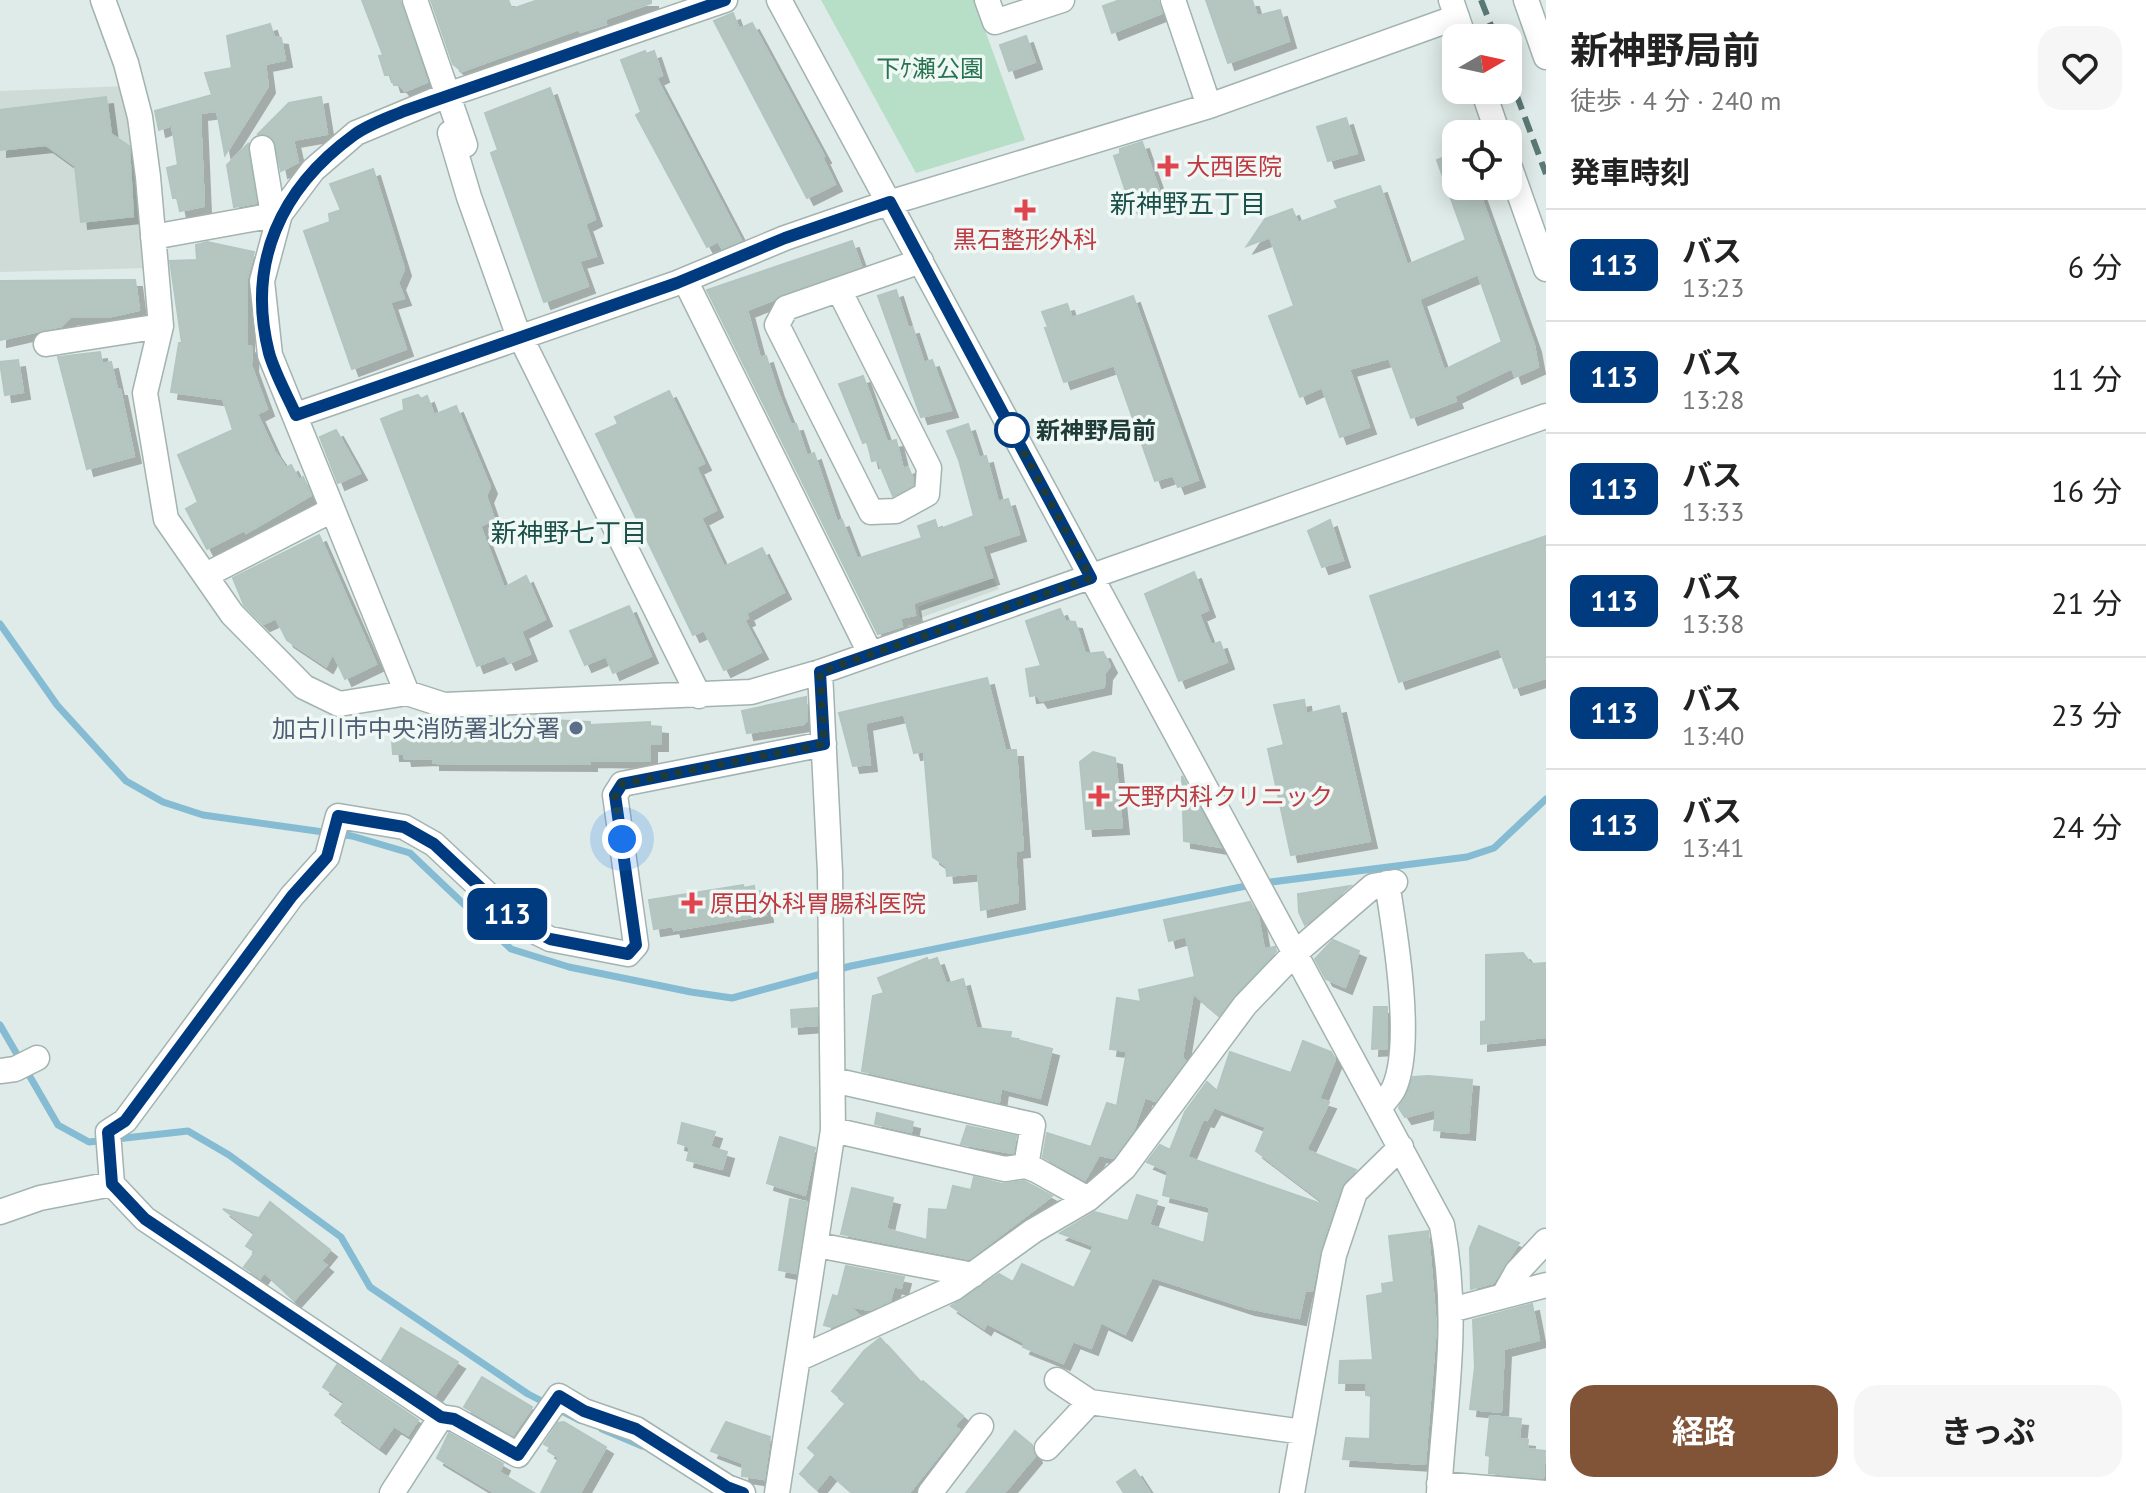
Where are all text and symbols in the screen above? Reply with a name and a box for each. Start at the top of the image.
north arrow [1442,24,1522,104]
map controls [1442,24,1522,200]
text: 新神野局前 [1570,25,1760,74]
button: heart [2038,26,2122,110]
park label: 下ｹ瀬公園 [876,53,984,84]
text: 徒歩 · 4 分 · 240 m [1570,84,1781,117]
button: locate [1442,120,1522,200]
place label: 大西医院 [1186,151,1282,182]
text: 発車時刻 [1570,152,1690,191]
marker: 大西医院 [1157,155,1179,177]
district label: 新神野五丁目 [1110,187,1266,220]
marker: 黒石整形外科 [1014,199,1036,221]
place label: 黒石整形外科 [953,224,1097,255]
text: バス [1682,231,1742,270]
text: 113 [1590,246,1638,283]
text: 6 分 [2068,247,2122,286]
text: 13:23 [1682,271,1744,304]
text: バス [1682,343,1742,382]
text: 113 [1590,358,1638,395]
text: 11 分 [2051,359,2122,398]
text: 13:28 [1682,383,1744,416]
marker: 新神野局前 [995,413,1029,447]
place label: 新神野局前 [1036,415,1156,446]
text: バス [1682,455,1742,494]
text: 113 [1590,470,1638,507]
text: 16 分 [2051,471,2122,510]
text: 13:33 [1682,495,1744,528]
district label: 新神野七丁目 [491,516,647,549]
text: バス [1682,567,1742,606]
text: 113 [1590,582,1638,619]
text: 21 分 [2051,583,2122,622]
text: 13:38 [1682,607,1744,640]
text: バス [1682,679,1742,718]
text: 113 [1590,694,1638,731]
text: 23 分 [2051,695,2122,734]
place label: 加古川市中央消防署北分署 [272,713,560,744]
marker: 加古川市中央消防署北分署 [567,719,585,737]
text: 13:40 [1682,719,1744,752]
place label: 天野内科クリニック [1117,781,1333,812]
marker: 天野内科クリニック [1088,785,1110,807]
text: バス [1682,791,1742,830]
text: 113 [1590,806,1638,843]
text: 24 分 [2051,807,2122,846]
your location [602,819,642,859]
text: 13:41 [1682,831,1744,864]
line badge: 113 [461,888,553,940]
place label: 原田外科胃腸科医院 [710,888,926,919]
marker: 原田外科胃腸科医院 [681,892,703,914]
text: 113 [483,895,531,932]
button: 経路 [1570,1385,1838,1477]
button: きっぷ [1854,1385,2122,1477]

